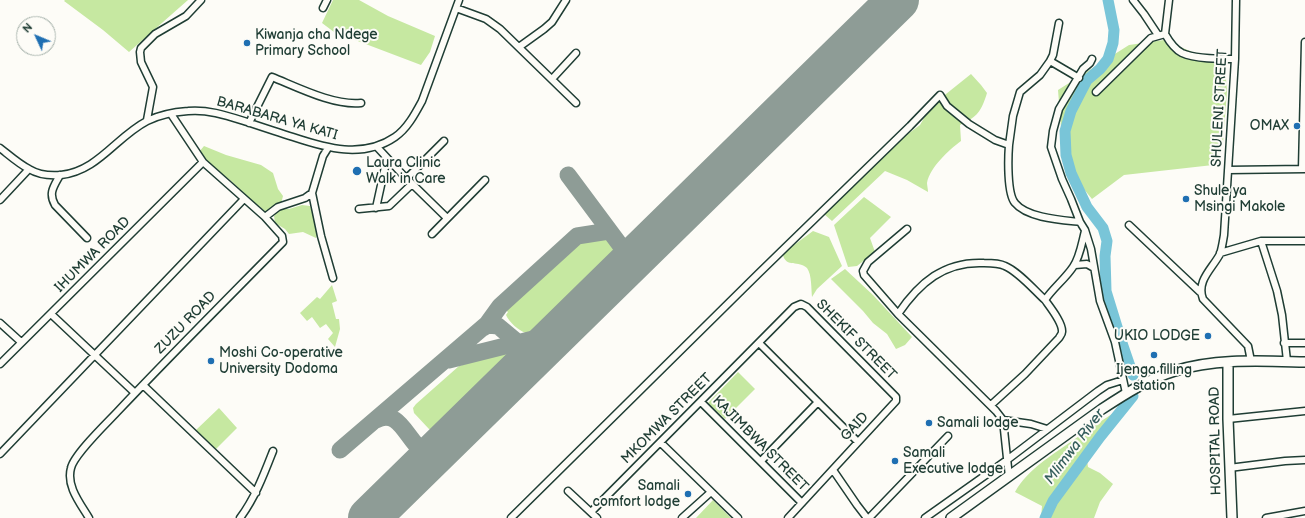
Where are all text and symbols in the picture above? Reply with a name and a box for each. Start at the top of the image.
north arrow [16,16,56,56]
text: N [20,21,35,36]
place label: Kiwanja cha Ndege Primary School [255,27,378,60]
marker: Kiwanja cha Ndege Primary School [242,38,252,48]
street label: SHULENI STREET [1209,48,1231,168]
street label: BARABARA YA KATI [214,94,340,144]
place label: OMAX [1250,118,1289,134]
marker: OMAX [1292,121,1302,131]
place label: Laura Clinic Walk in Care [366,155,446,188]
marker: Laura Clinic Walk in Care [351,165,363,177]
place label: Shule ya Msingi Makole [1194,183,1285,216]
marker: Shule ya Msingi Makole [1181,194,1191,204]
street label: IHUMWA ROAD [52,214,134,296]
street label: ZUZU ROAD [152,288,220,358]
street label: SHEKIF STREET [812,296,900,384]
place label: UKIO LODGE [1114,328,1200,344]
marker: UKIO LODGE [1203,331,1213,341]
place label: Moshi Co-operative University Dodoma [219,345,343,378]
marker: Ijenga filling station [1149,350,1159,360]
marker: Moshi Co-operative University Dodoma [206,356,216,366]
place label: Ijenga filling station [1116,362,1192,394]
street label: MKOMWA STREET [618,370,716,468]
street label: HOSPITAL ROAD [1207,386,1225,496]
street label: KAJIMBWA STREET [709,393,811,495]
water label: Mlimwa River [1041,406,1109,488]
street label: GAID [837,409,873,445]
place label: Samali lodge [937,415,1018,431]
marker: Samali lodge [924,418,934,428]
place label: Samali Executive lodge [903,445,1003,478]
marker: Samali Executive lodge [890,456,900,466]
place label: Samali comfort lodge [592,478,680,510]
marker: Samali comfort lodge [683,489,693,499]

